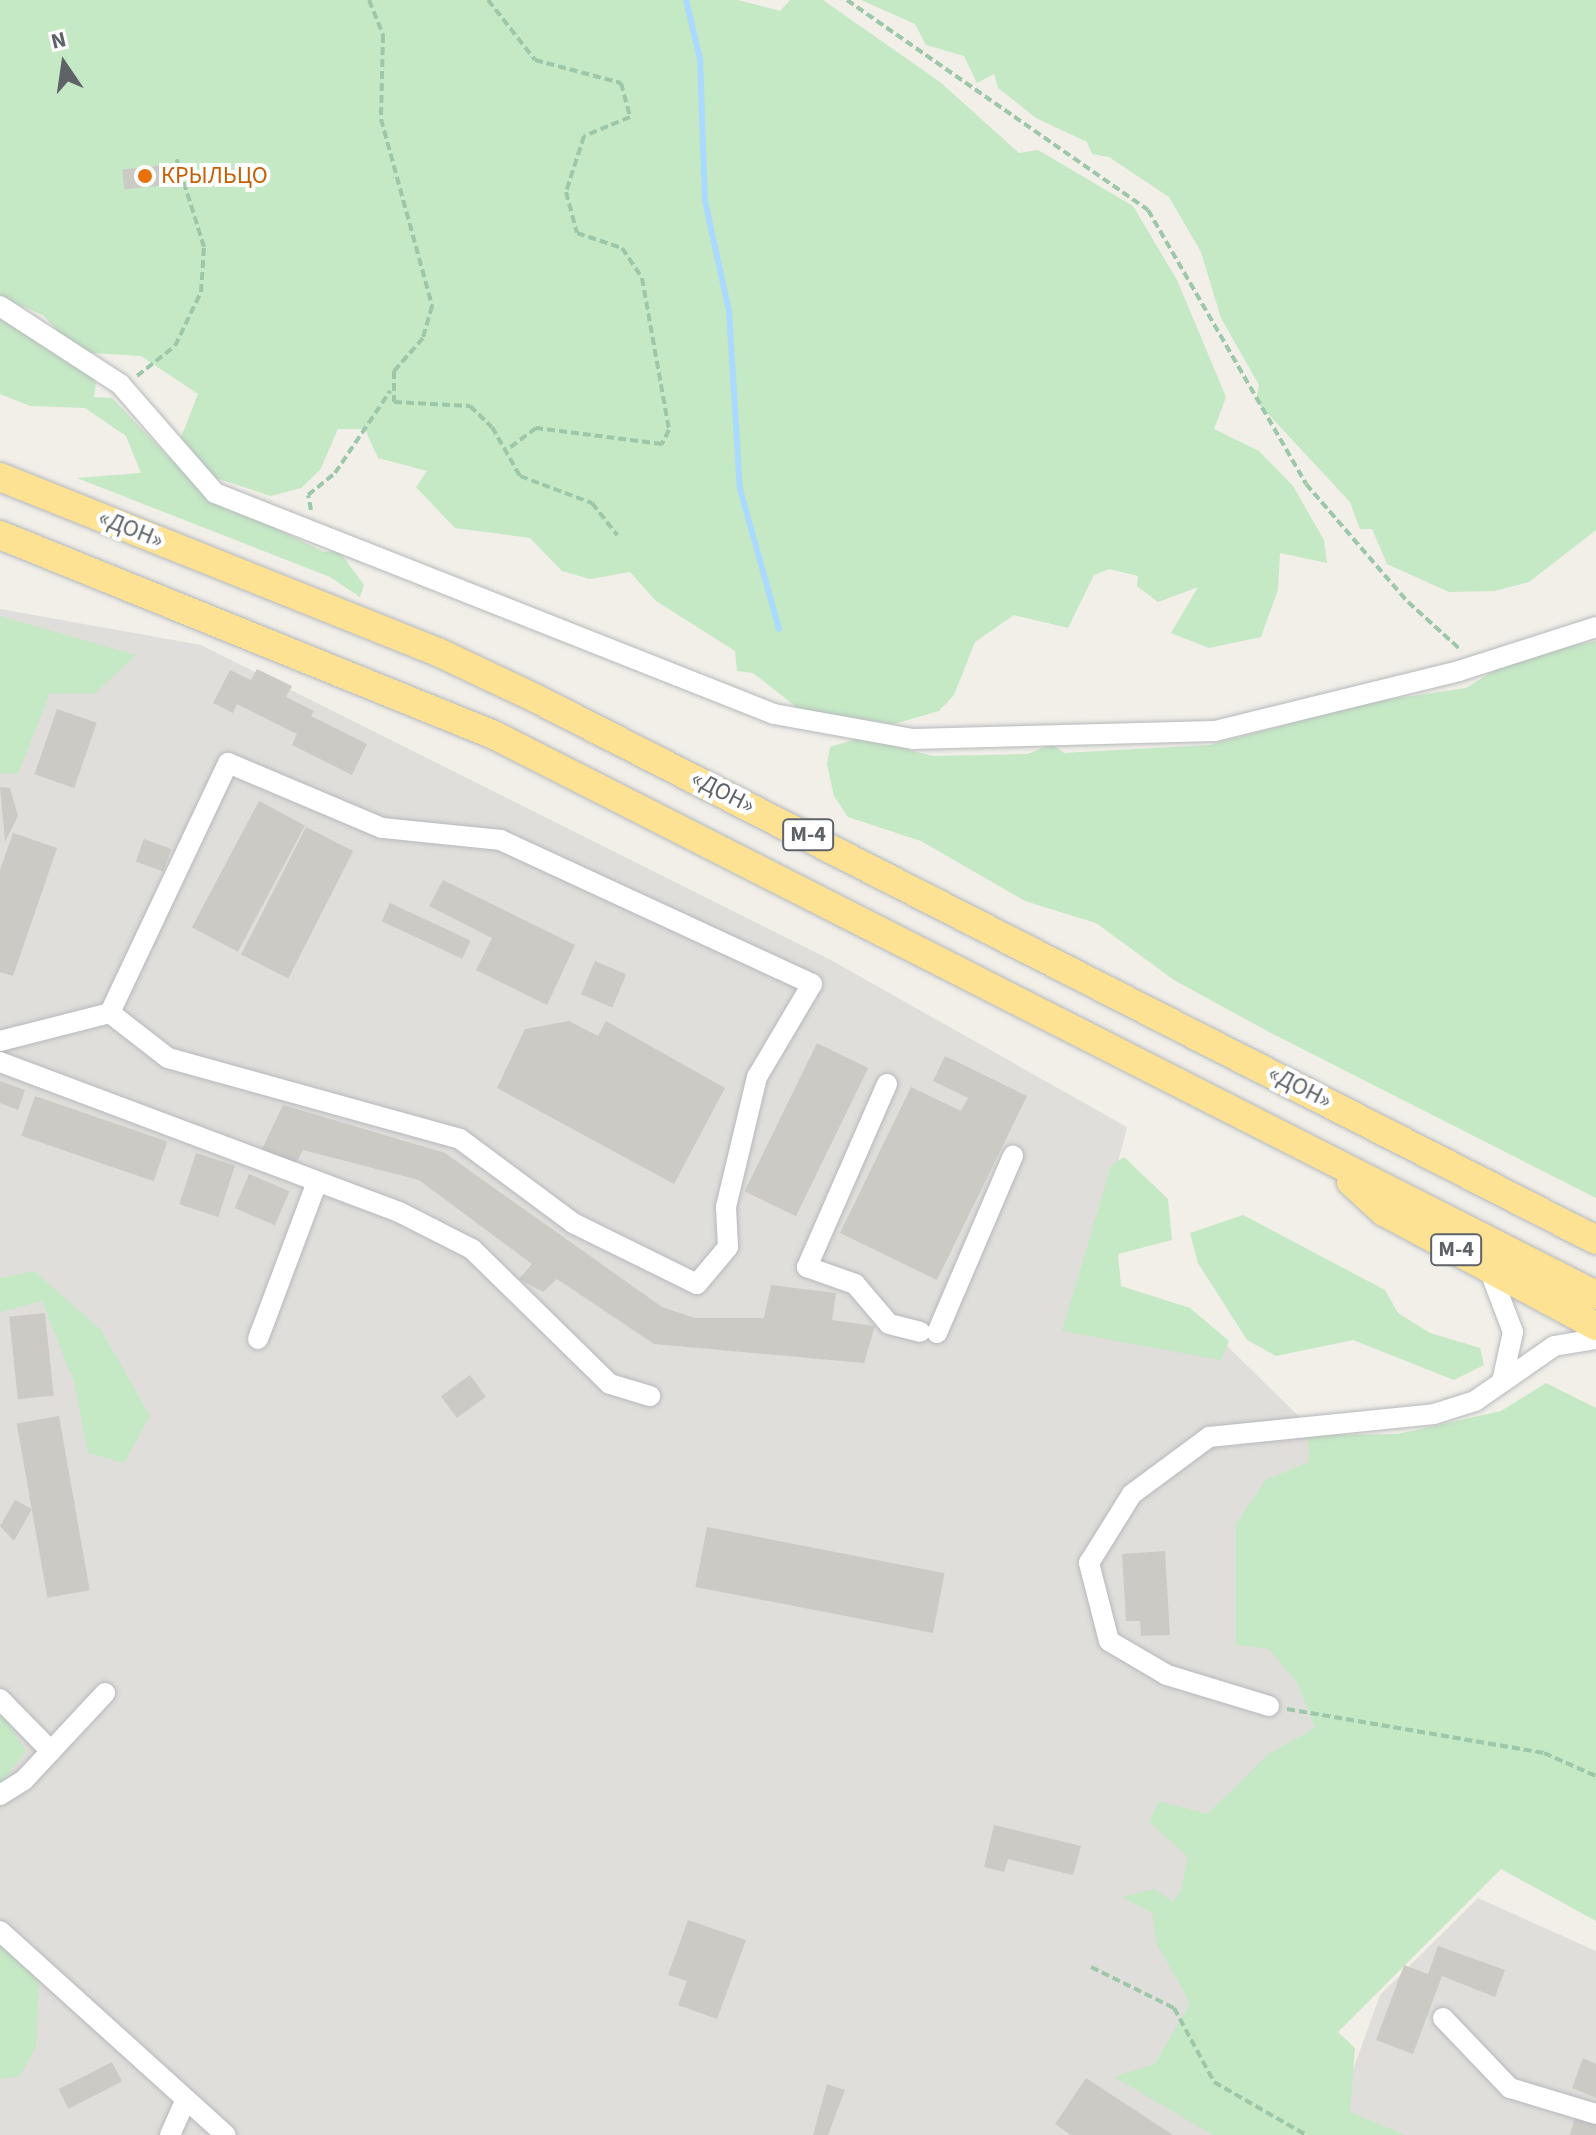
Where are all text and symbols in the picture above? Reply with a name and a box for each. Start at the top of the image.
text: N [48,23,69,58]
north arrow [24,24,104,104]
place label: КРЫЛЬЦО [161,162,268,190]
marker: КРЫЛЬЦО [136,167,154,185]
street label: «ДОН» [94,503,168,555]
street label: «ДОН» [687,764,759,820]
road number: М-4 [782,817,834,853]
street label: «ДОН» [1264,1059,1336,1115]
road number: М-4 [1430,1232,1482,1268]

